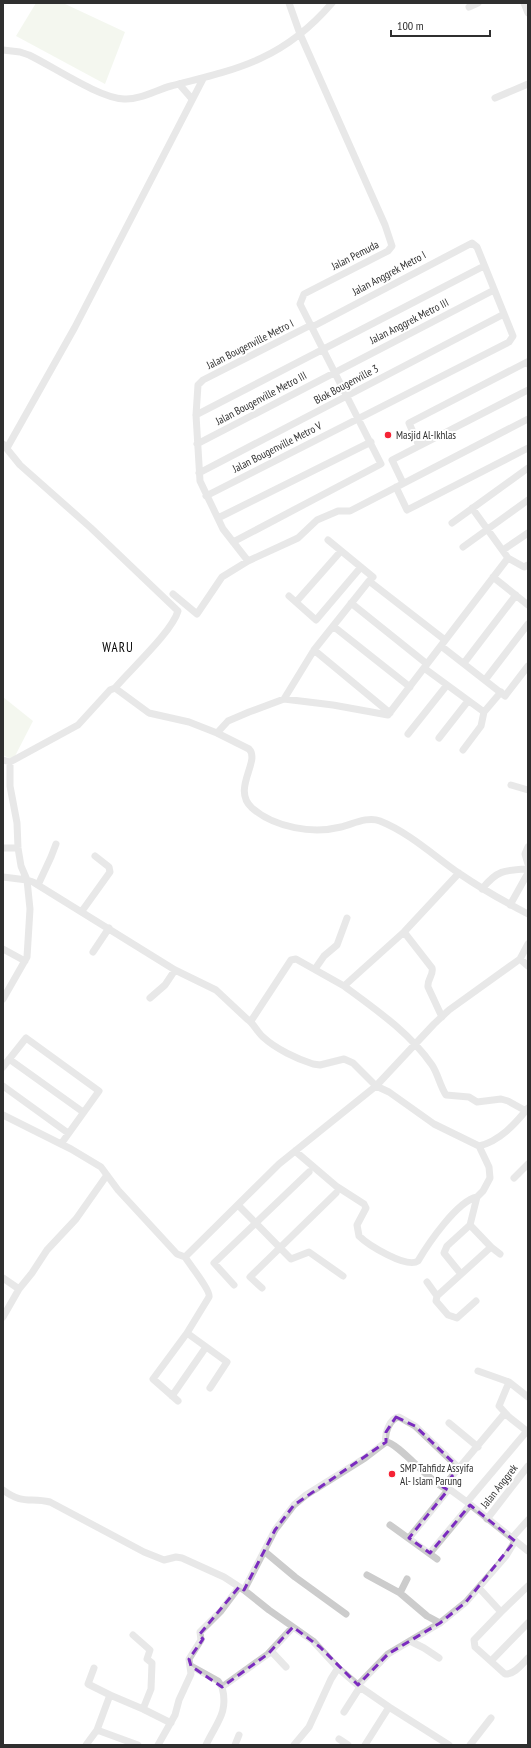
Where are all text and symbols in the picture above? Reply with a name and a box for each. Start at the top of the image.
scale bar [391,12,490,38]
text: 100 m [397,18,424,33]
street label: Jalan Pemuda [328,237,381,273]
street label: Jalan Anggrek Metro I [349,248,428,299]
street label: Jalan Anggrek Metro III [366,295,451,347]
street label: Jalan Bougenville Metro I [203,316,296,372]
street label: Blok Bougenville 3 [311,361,381,407]
street label: Jalan Bougenville Metro III [212,368,309,428]
street label: Jalan Bougenville Metro V [229,418,325,476]
place label: Masjid Al-Ikhlas [396,428,456,442]
marker: Masjid Al-Ikhlas [383,430,393,440]
district label: WARU [102,639,134,656]
place label: SMP Tahfidz Assyifa Al- Islam Parung [400,1461,473,1488]
street label: Jalan Anggrek [477,1461,521,1512]
marker: SMP Tahfidz Assyifa Al- Islam Parung [387,1469,397,1479]

